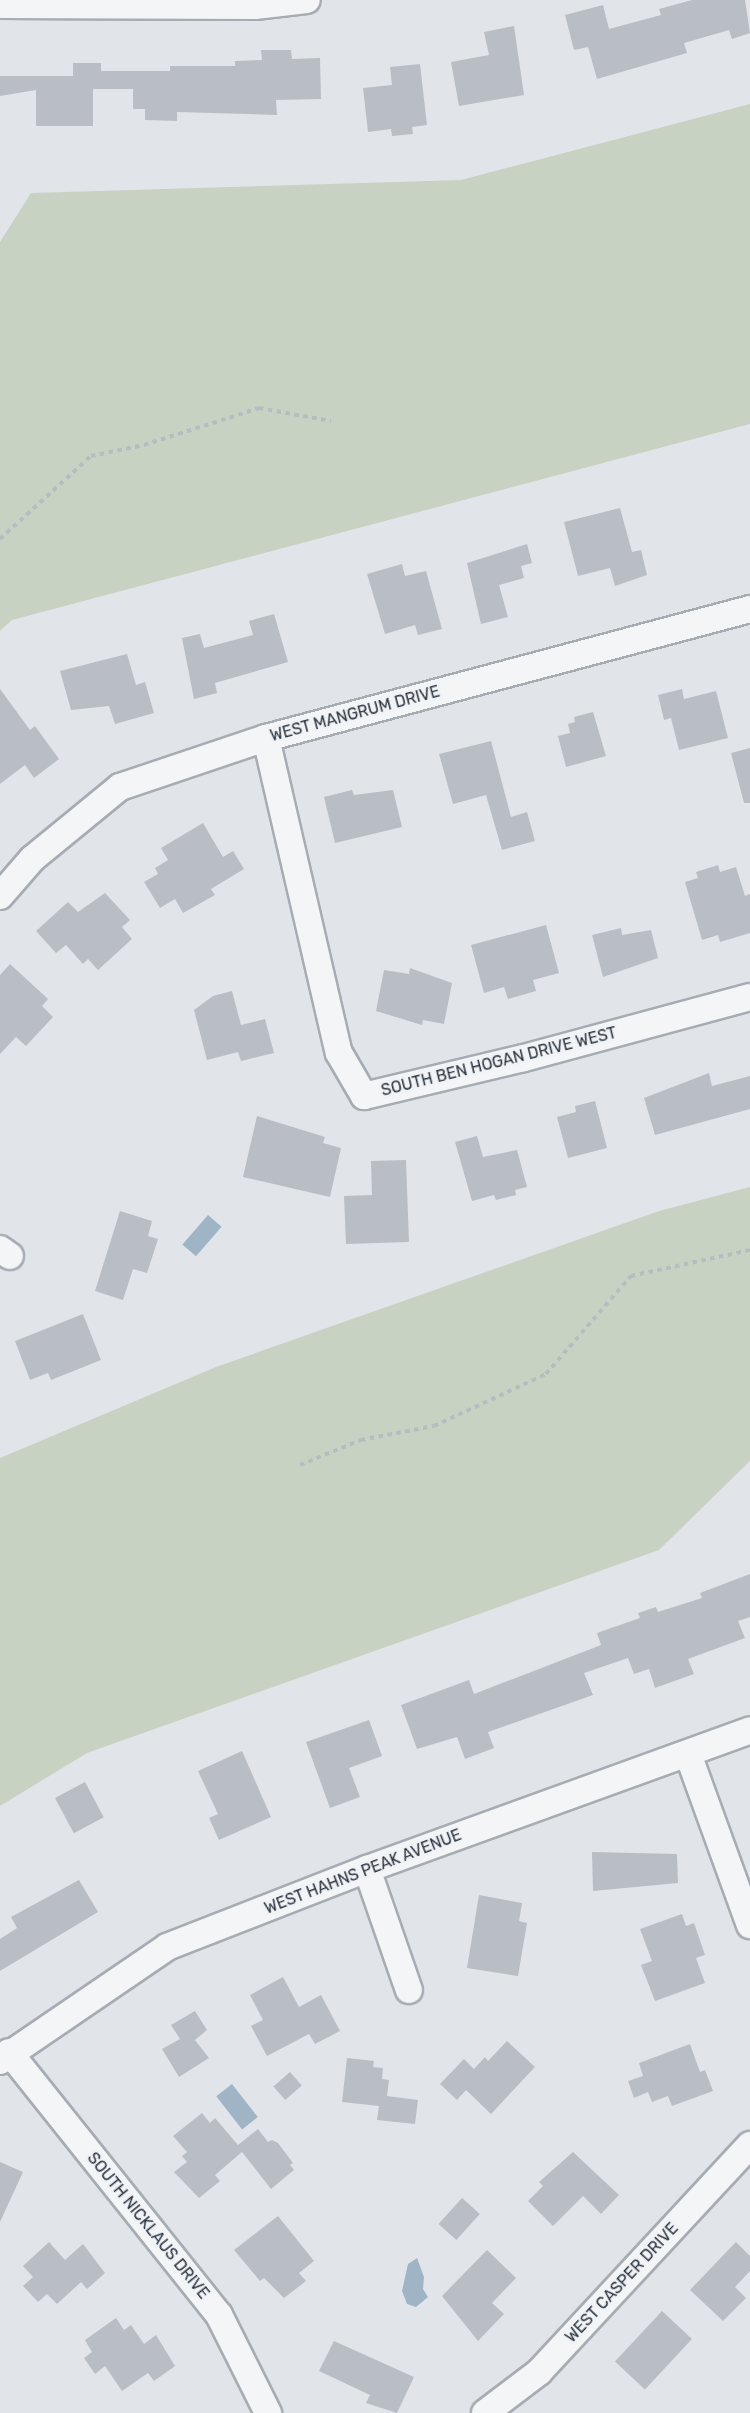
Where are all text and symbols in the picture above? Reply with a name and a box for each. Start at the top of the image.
street label: WEST MANGRUM DRIVE [268,682,442,746]
street label: SOUTH BEN HOGAN DRIVE WEST [379,1023,619,1101]
street label: WEST HAHNS PEAK AVENUE [261,1825,465,1919]
street label: SOUTH NICKLAUS DRIVE [83,2149,213,2303]
street label: WEST CASPER DRIVE [561,2219,683,2347]

